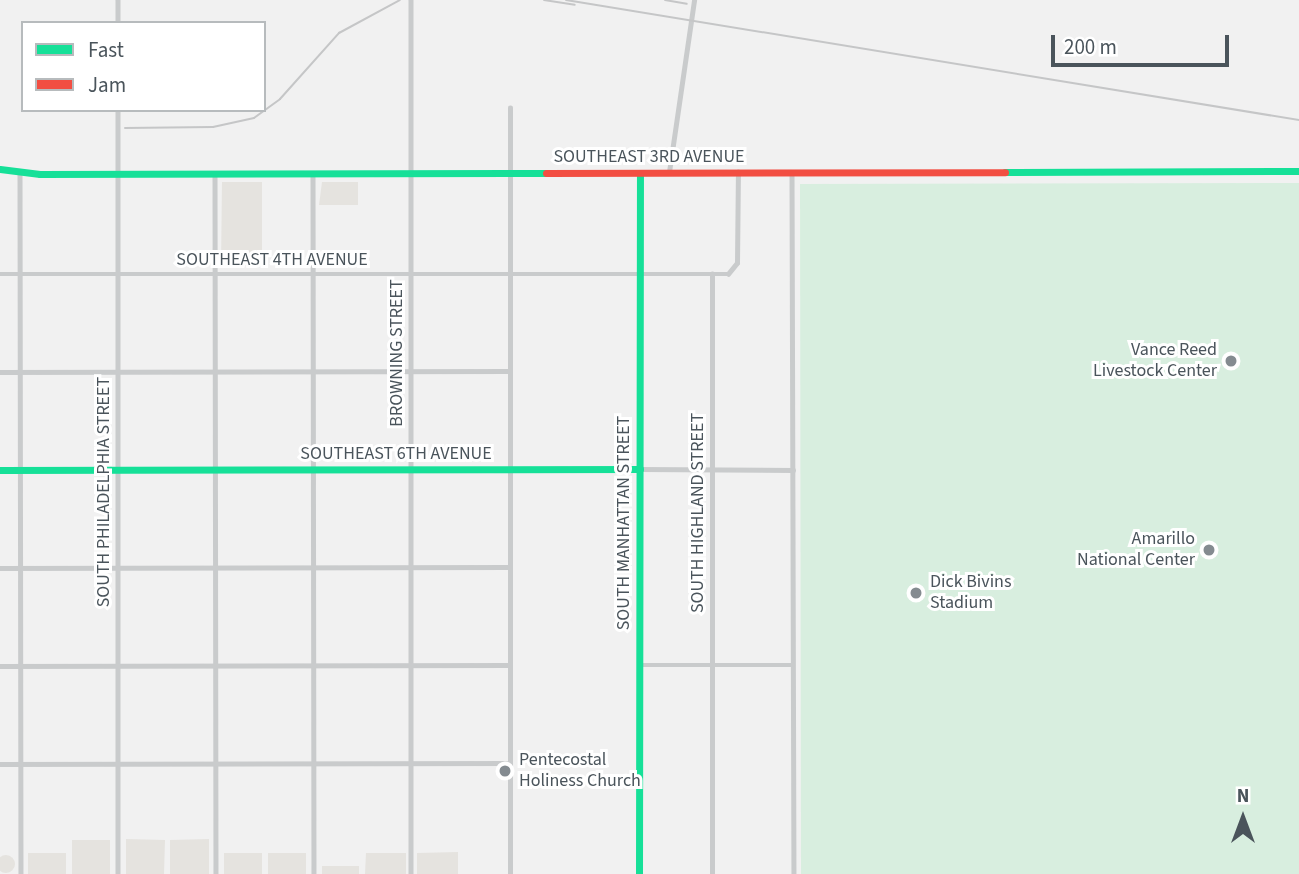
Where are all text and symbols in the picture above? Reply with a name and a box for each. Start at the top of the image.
legend [21,21,266,112]
scale bar [1054,21,1232,65]
text: 200 m [1064,32,1117,62]
text: Fast [88,35,124,65]
text: Jam [88,70,126,100]
street label: SOUTHEAST 3RD AVENUE [553,146,745,168]
street label: SOUTHEAST 4TH AVENUE [176,249,368,271]
street label: BROWNING STREET [386,279,408,427]
place label: Vance Reed Livestock Center [1093,340,1217,382]
marker: Vance Reed Livestock Center [1223,353,1239,369]
street label: SOUTH PHILADELPHIA STREET [93,377,115,607]
street label: SOUTH HIGHLAND STREET [687,413,709,613]
street label: SOUTH MANHATTAN STREET [613,416,635,630]
street label: SOUTHEAST 6TH AVENUE [300,443,492,465]
place label: Amarillo National Center [1077,529,1195,572]
marker: Amarillo National Center [1201,542,1217,558]
place label: Dick Bivins Stadium [930,572,1011,614]
marker: Dick Bivins Stadium [908,585,924,601]
place label: Pentecostal Holiness Church [519,750,641,792]
marker: Pentecostal Holiness Church [497,763,513,779]
north arrow [1208,783,1278,853]
text: N [1237,783,1249,810]

